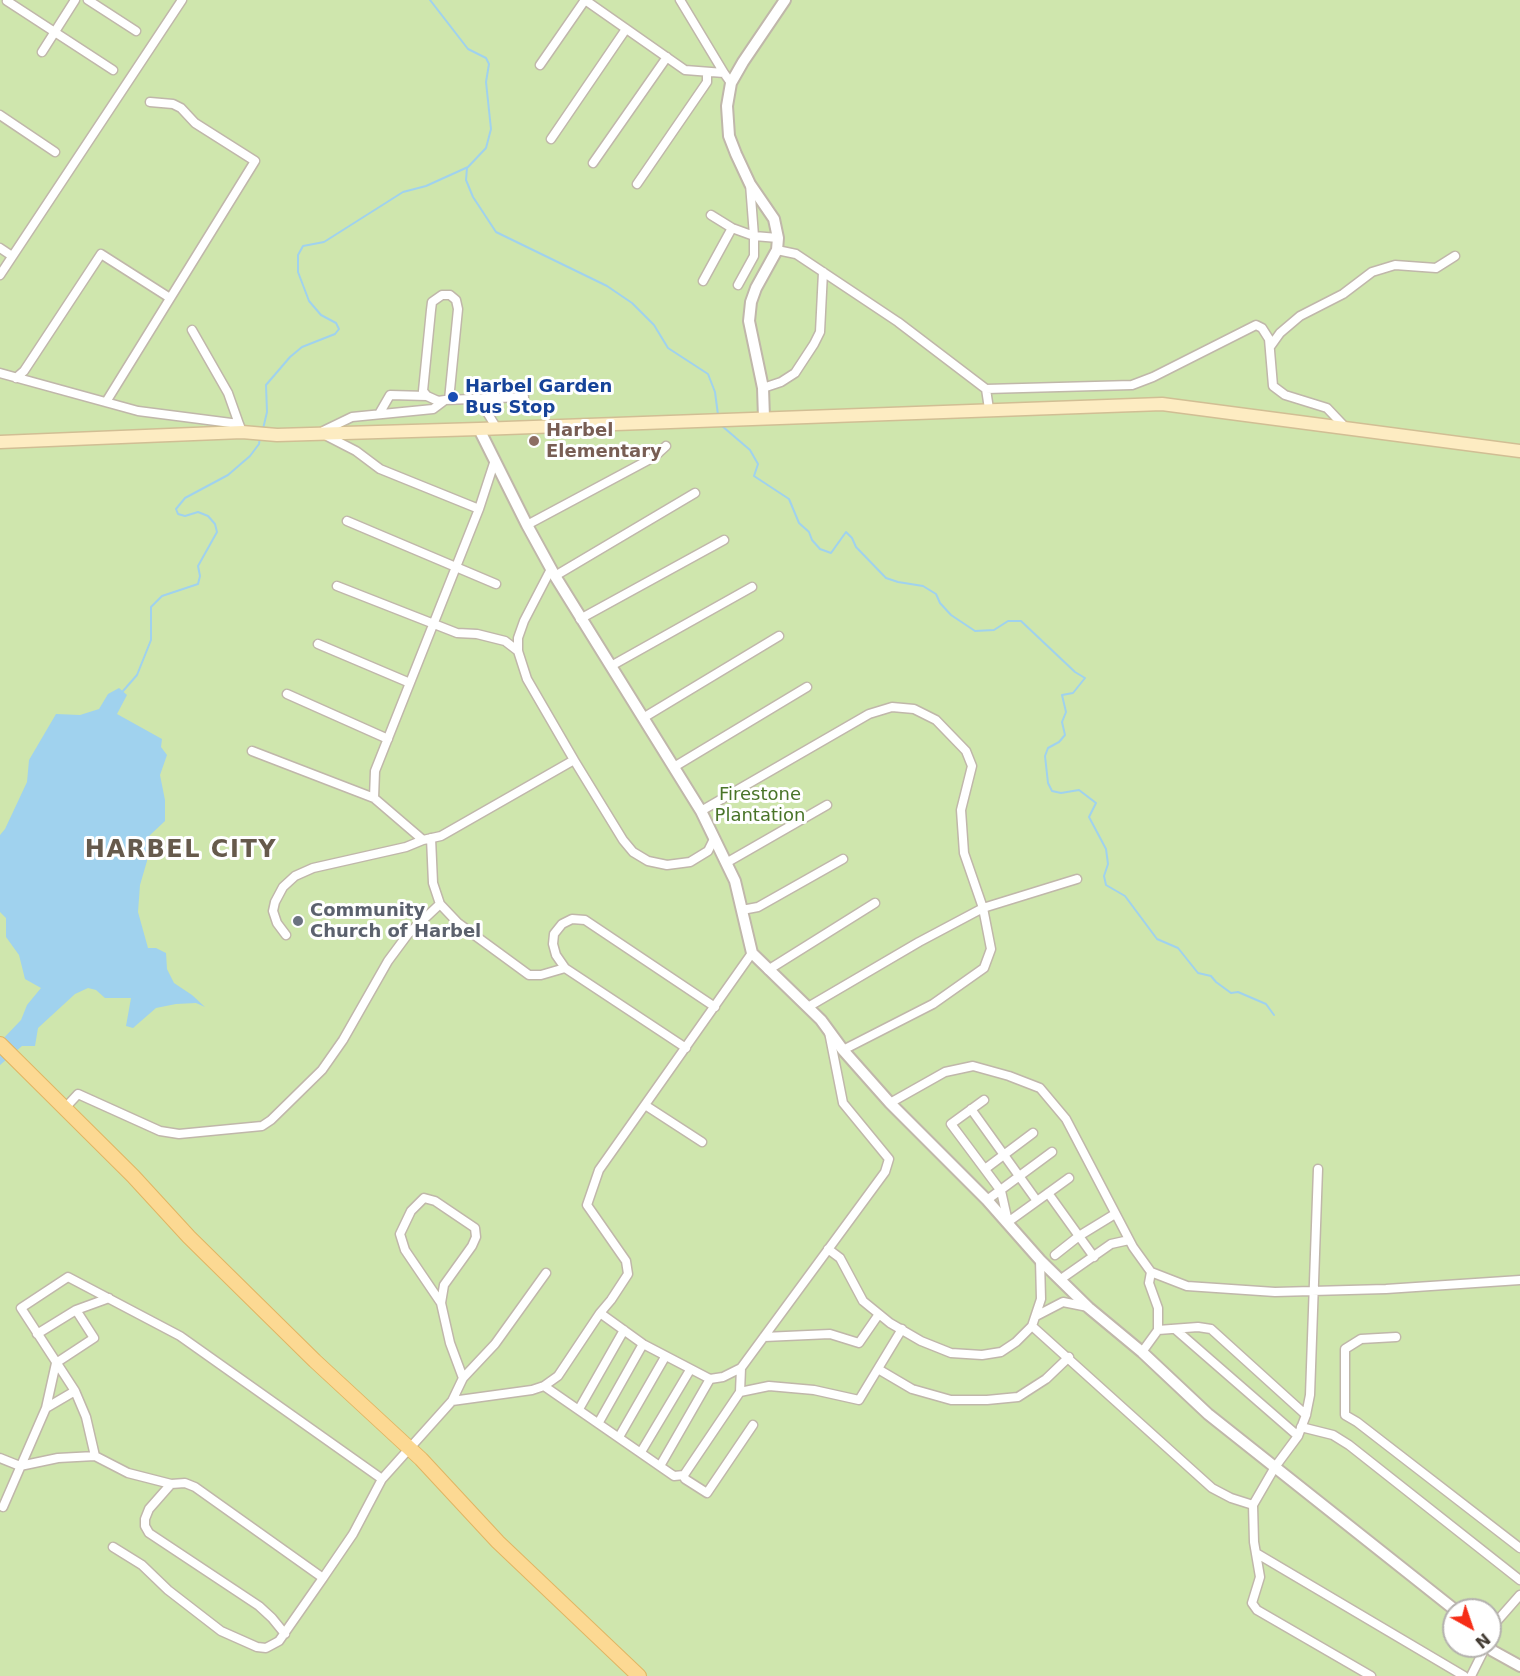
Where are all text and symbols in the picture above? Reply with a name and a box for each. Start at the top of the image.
place label: Harbel Garden Bus Stop [465,376,612,418]
marker: Harbel Garden Bus Stop [446,390,460,404]
place label: Harbel Elementary [546,420,662,462]
marker: Harbel Elementary [527,434,541,448]
park label: Firestone Plantation [715,784,805,826]
district label: HARBEL CITY [85,837,277,865]
place label: Community Church of Harbel [310,900,481,942]
marker: Community Church of Harbel [291,914,305,928]
north arrow [1442,1598,1502,1658]
text: N [1471,1629,1494,1652]

